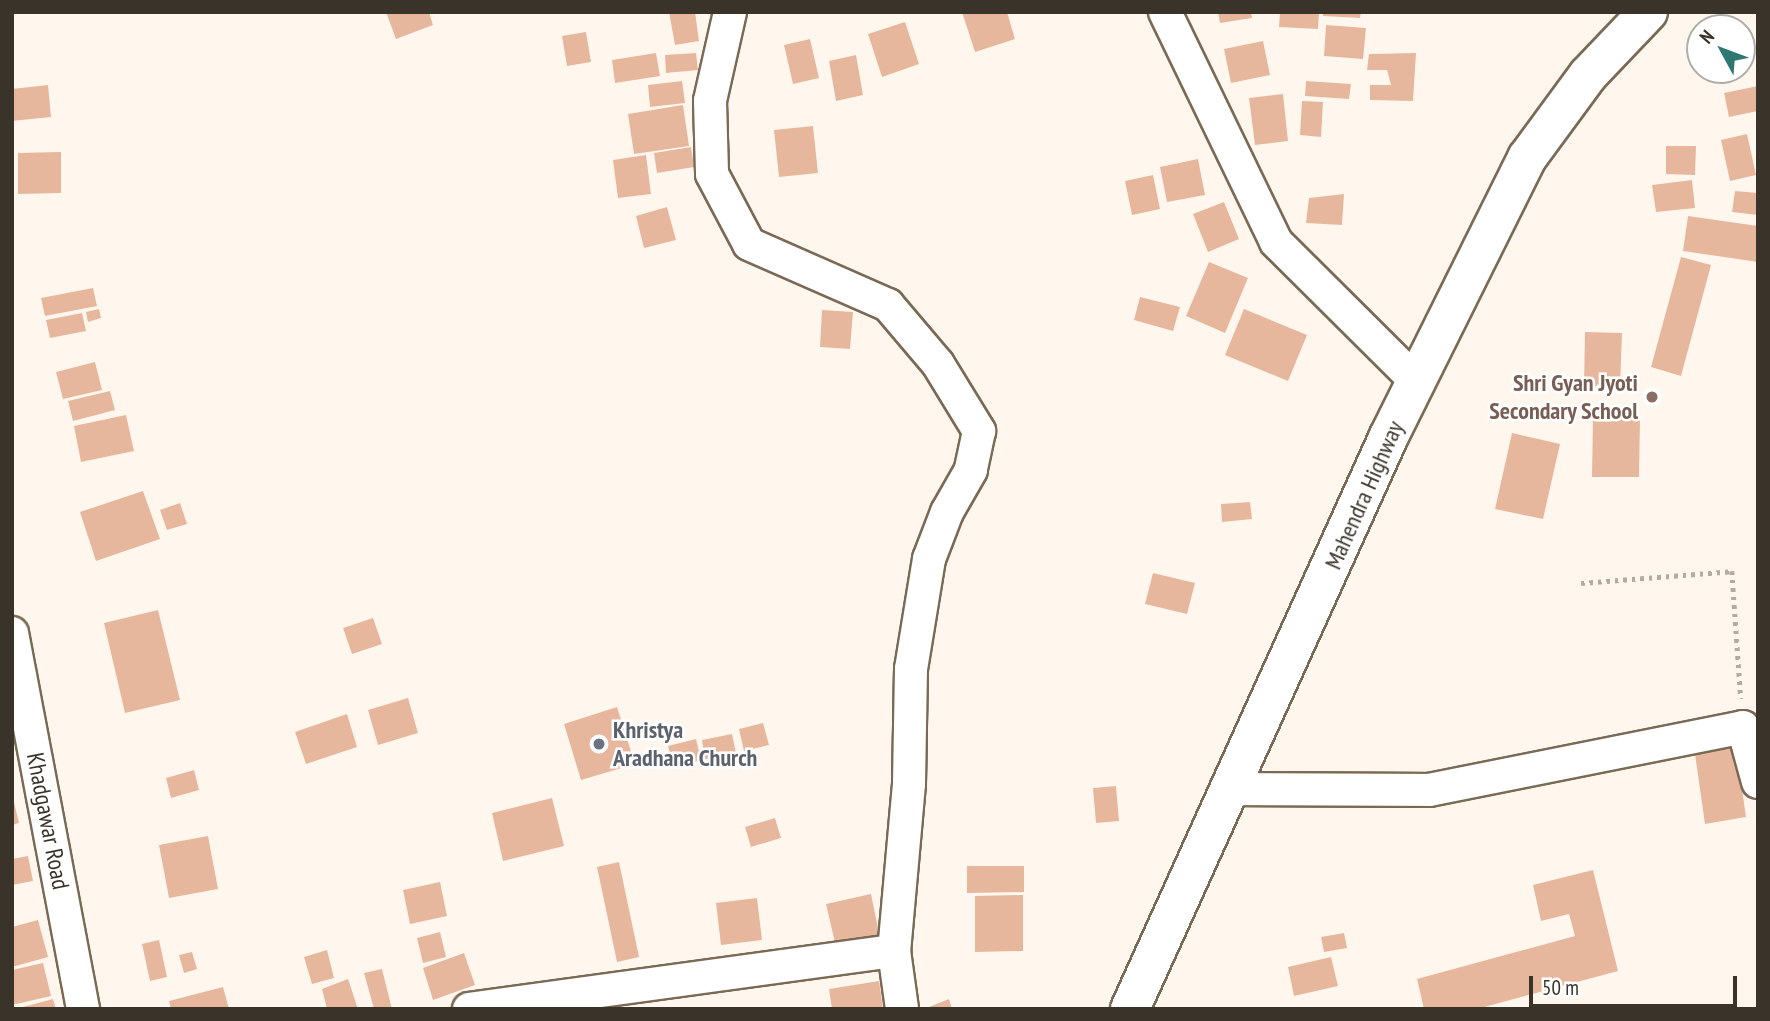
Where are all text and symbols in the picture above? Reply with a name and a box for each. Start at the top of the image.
north arrow [1686,14,1756,84]
text: N [1694,25,1719,48]
place label: Shri Gyan Jyoti Secondary School [1489,369,1638,425]
marker: Shri Gyan Jyoti Secondary School [1644,389,1660,405]
street label: Mahendra Highway [1318,416,1410,574]
place label: Khristya Aradhana Church [613,716,758,772]
marker: Khristya Aradhana Church [591,736,607,752]
street label: Khadgawar Road [21,750,75,892]
scale bar [1532,962,1740,1006]
text: 50 m [1542,974,1579,1001]

